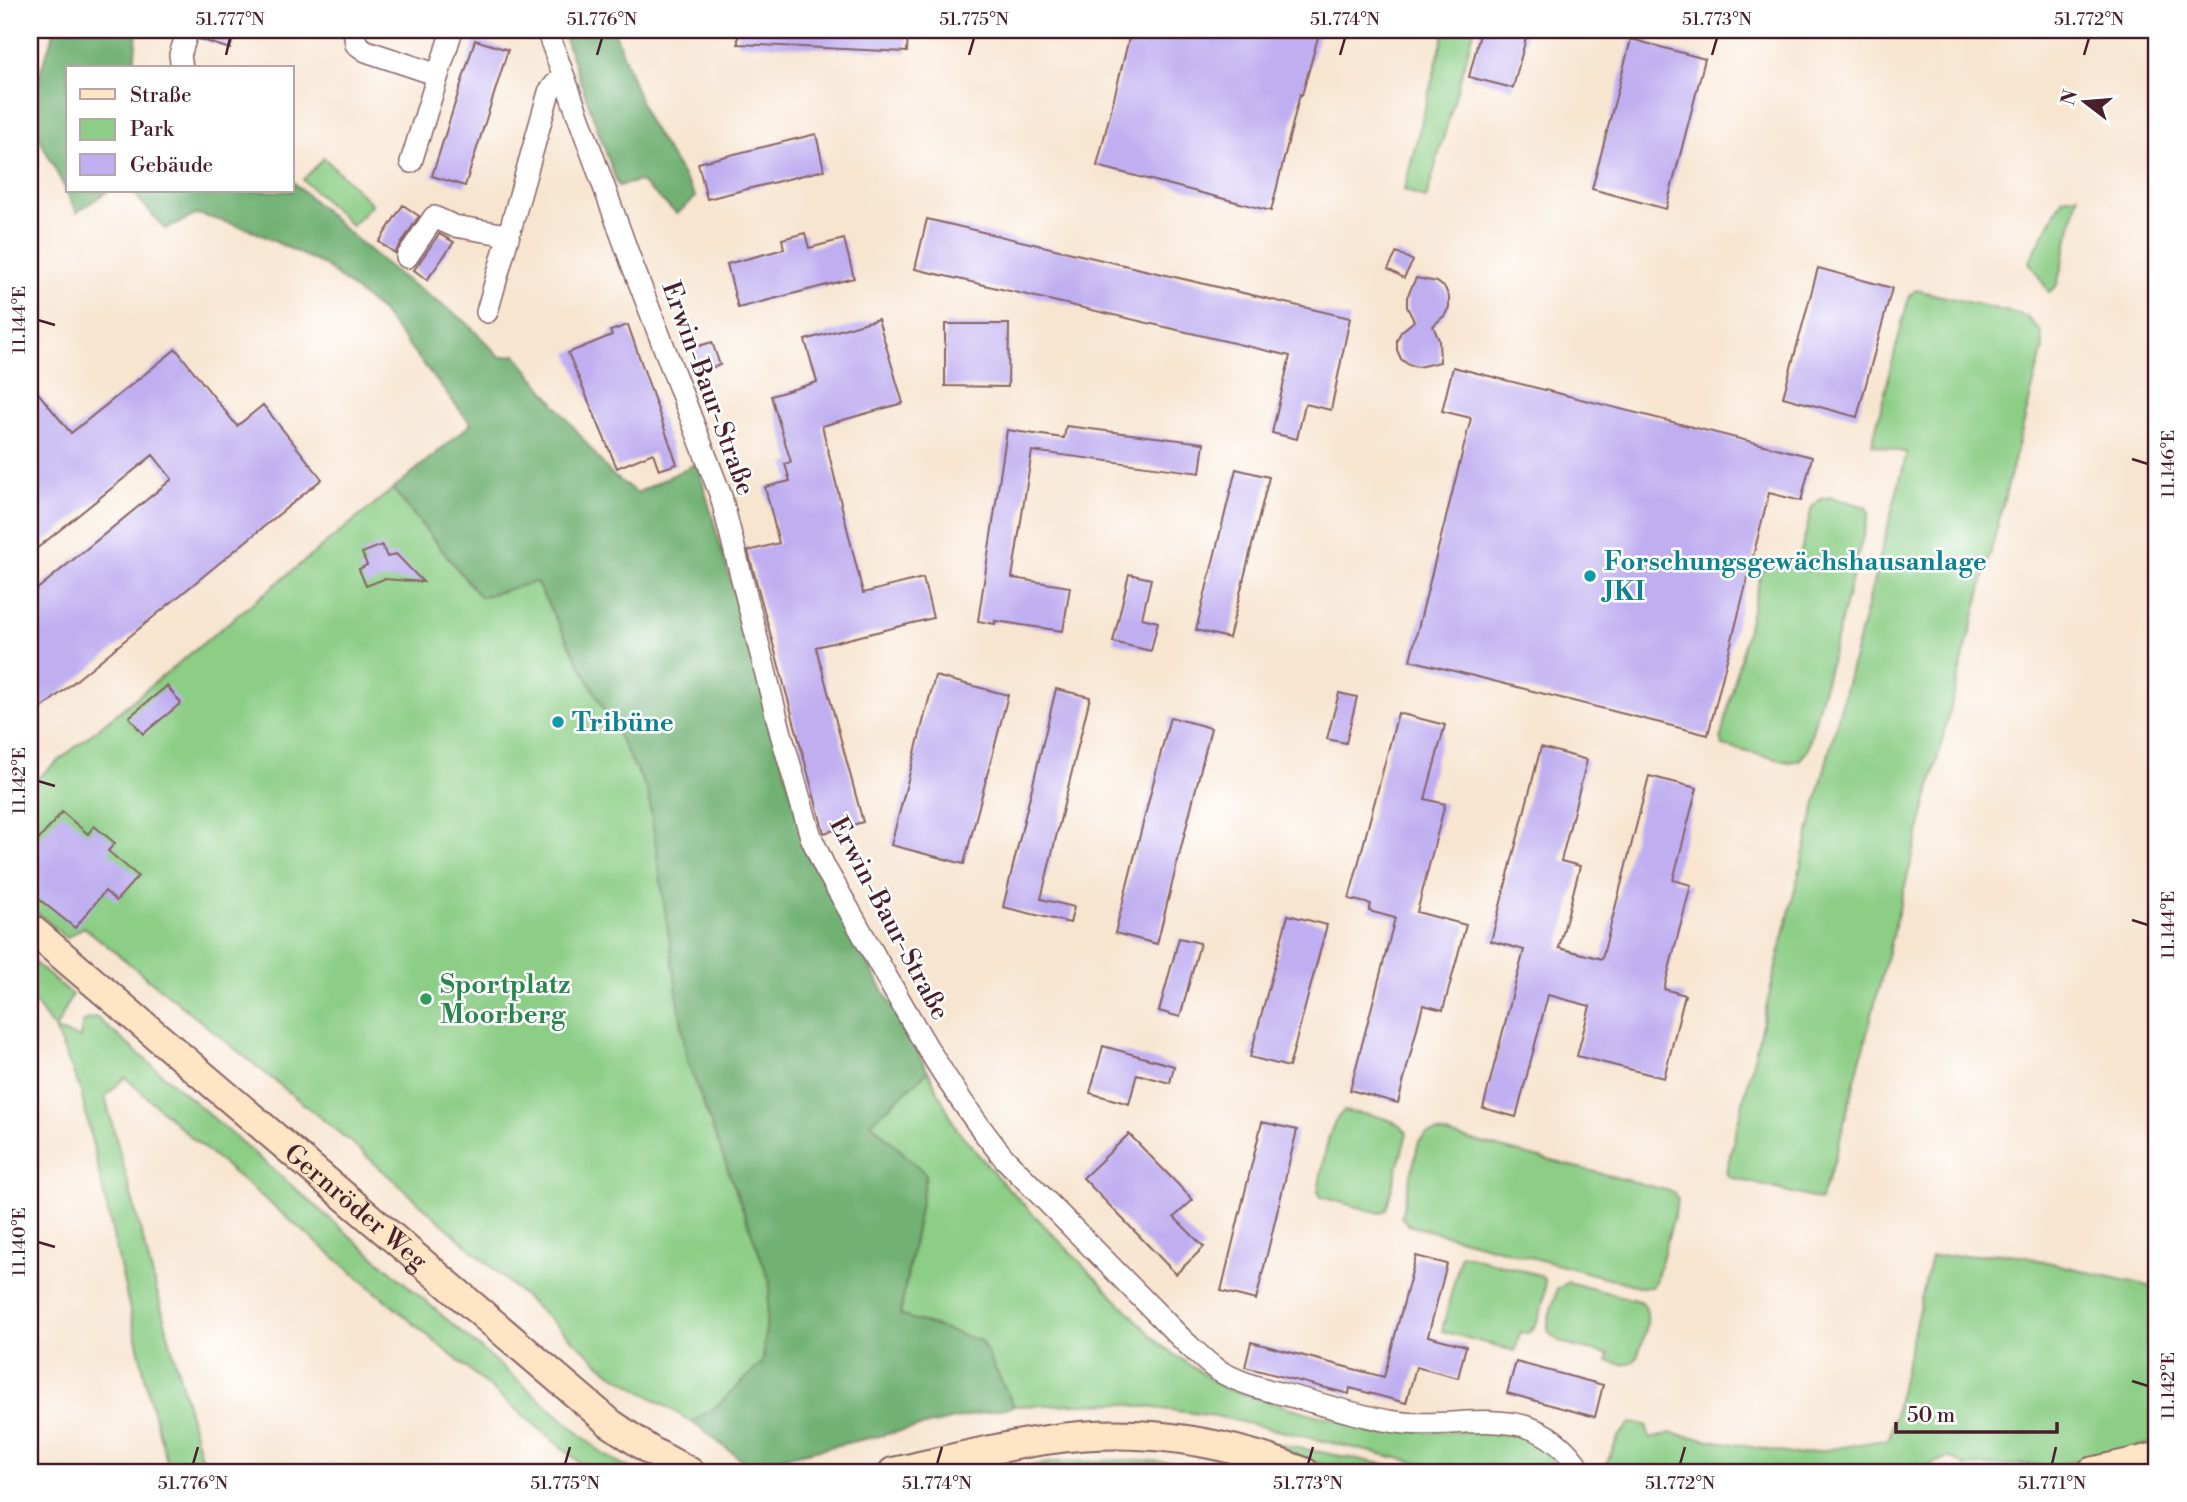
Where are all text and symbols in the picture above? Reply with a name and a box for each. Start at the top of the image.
text: 51.777°N [195,8,265,31]
text: 51.776°N [567,8,638,31]
text: 51.775°N [939,8,1009,31]
text: 51.774°N [1310,8,1381,31]
text: 51.773°N [1682,8,1753,31]
text: 51.772°N [2054,8,2125,31]
legend [66,66,294,192]
north arrow [2050,66,2120,136]
text: Straße [130,83,192,109]
text: N [2056,87,2083,108]
text: Park [130,117,175,143]
text: Gebäude [130,153,213,179]
street label: Erwin-Baur-Straße [654,277,762,500]
text: 11.144°E [8,286,31,354]
text: 11.146°E [2157,430,2180,498]
place label: Forschungsgewächshausanlage JKI [1601,546,1987,608]
marker: Forschungsgewächshausanlage JKI [1582,568,1598,584]
place label: Tribüne [572,707,674,739]
marker: Tribüne [550,714,566,730]
text: 11.142°E [8,747,31,815]
street label: Erwin-Baur-Straße [822,811,956,1026]
text: 11.144°E [2157,891,2180,959]
place label: Sportplatz Moorberg [440,969,570,1031]
marker: Sportplatz Moorberg [418,991,434,1007]
street label: Gernröder Weg [278,1137,434,1278]
text: 11.140°E [8,1207,31,1277]
text: 11.142°E [2157,1352,2180,1420]
scale bar [1896,1390,2058,1434]
text: 50 m [1907,1403,1955,1429]
text: 51.776°N [158,1472,229,1495]
text: 51.775°N [530,1472,600,1495]
text: 51.774°N [902,1472,973,1495]
text: 51.773°N [1273,1472,1344,1495]
text: 51.772°N [1645,1472,1716,1495]
text: 51.771°N [2018,1472,2087,1495]

